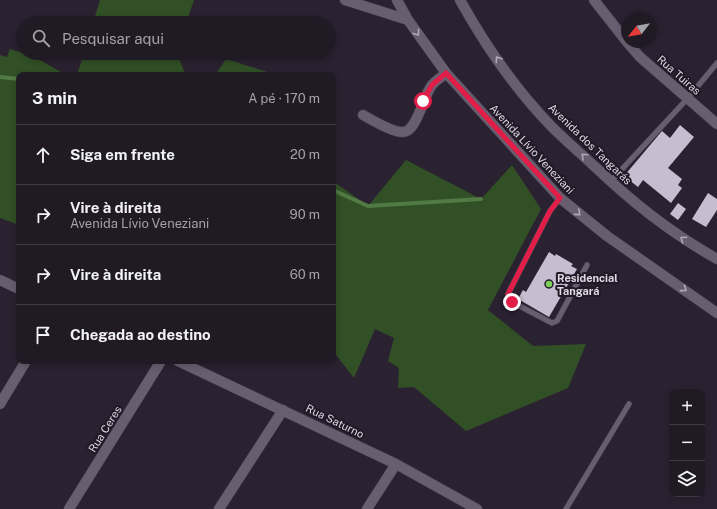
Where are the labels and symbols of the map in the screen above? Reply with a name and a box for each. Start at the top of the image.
north arrow [621,12,657,48]
one-way arrow [412,29,419,36]
street label: Rua Tuiras [655,53,703,97]
one-way arrow [495,56,503,63]
route start [414,92,432,110]
street label: Avenida dos Tangarás [546,101,634,187]
street label: Avenida Lívio Veneziani [487,102,577,196]
one-way arrow [581,154,588,161]
one-way arrow [574,209,581,216]
one-way arrow [681,237,688,244]
place label: Residencial Tangará [557,272,618,297]
marker: Residencial Tangará [544,279,554,289]
one-way arrow [679,284,686,291]
route end [503,293,521,311]
street label: Rua Saturno [304,402,366,440]
street label: Rua Ceres [86,403,124,454]

